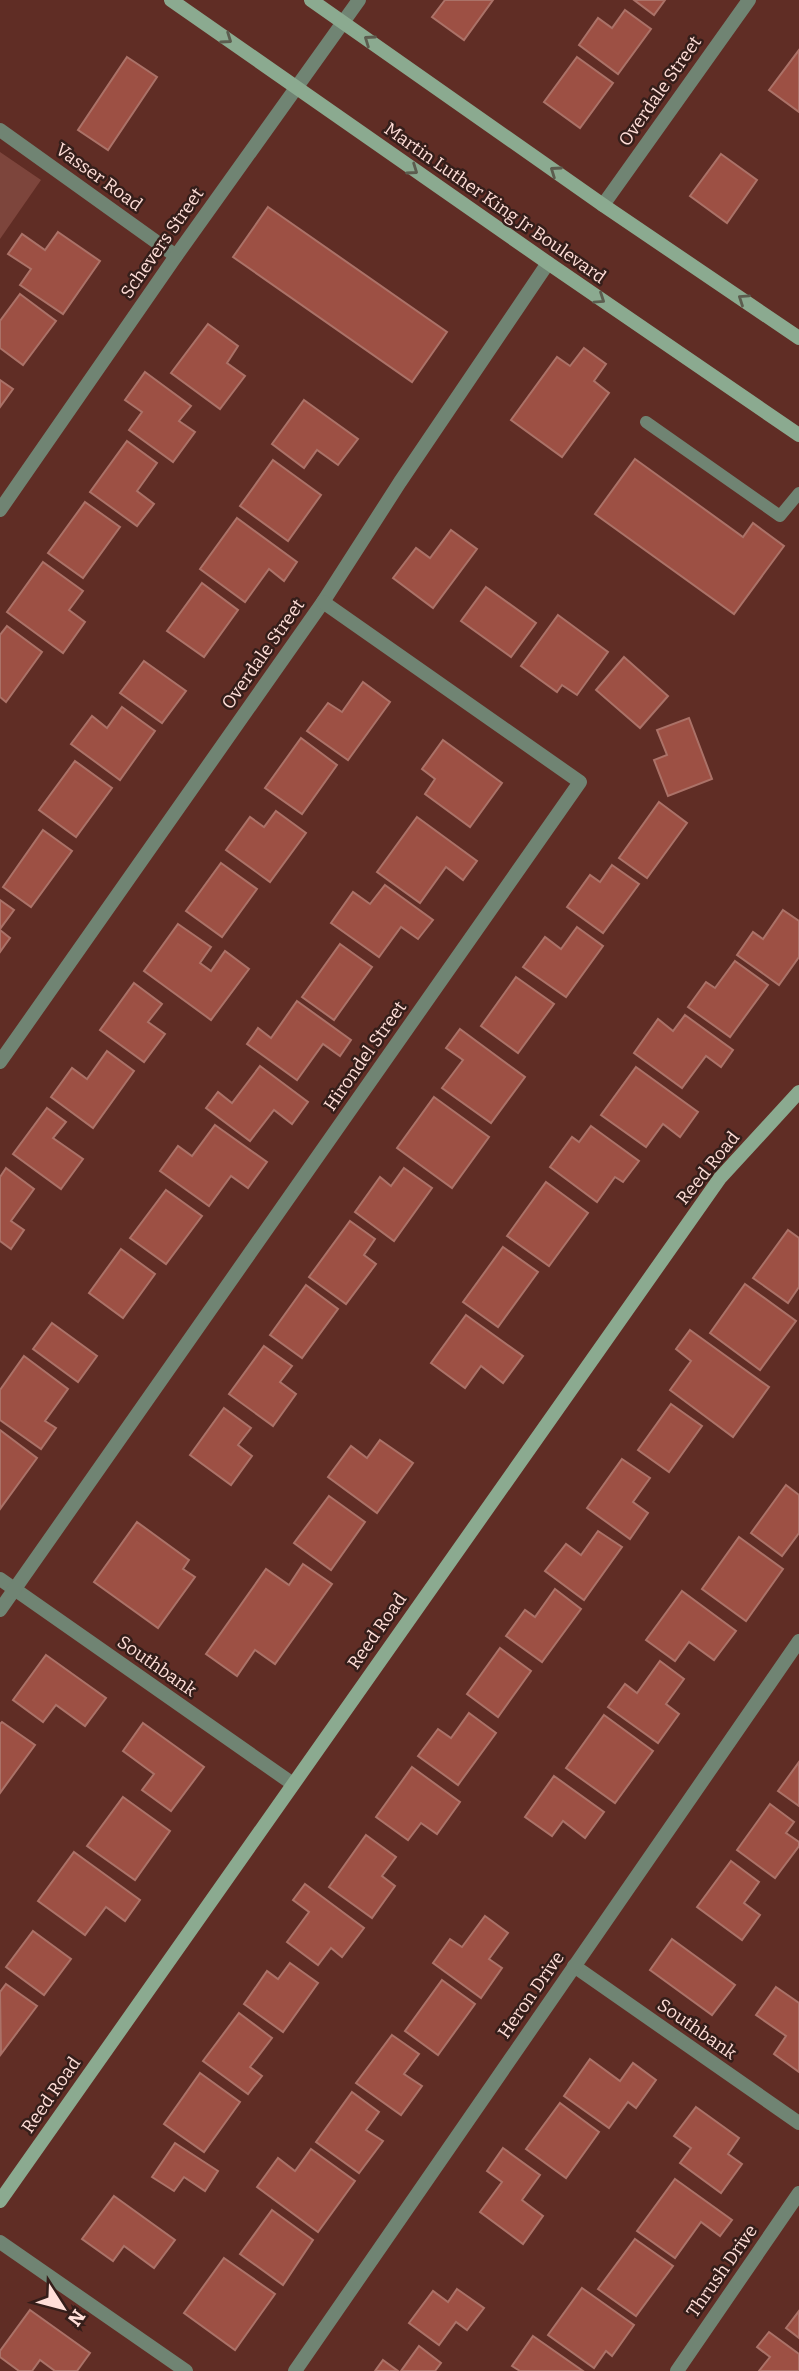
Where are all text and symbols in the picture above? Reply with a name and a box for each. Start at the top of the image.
one-way arrow [219,31,232,43]
street label: Overdale Street [614,31,706,150]
one-way arrow [363,35,376,48]
street label: Martin Luther King Jr Boulevard [380,118,610,288]
street label: Vasser Road [51,138,147,216]
one-way arrow [406,162,419,175]
one-way arrow [550,167,563,179]
street label: Schevers Street [116,183,209,303]
one-way arrow [593,291,606,304]
one-way arrow [737,295,750,308]
street label: Overdale Street [217,594,309,713]
street label: Hirondel Street [319,996,411,1115]
street label: Reed Road [672,1127,744,1209]
street label: Reed Road [343,1588,411,1673]
street label: Southbank [113,1631,201,1702]
street label: Heron Drive [493,1947,569,2043]
street label: Southbank [653,1994,741,2065]
street label: Reed Road [17,2052,85,2137]
street label: Thrush Drive [682,2220,762,2322]
north arrow [28,2273,98,2343]
text: N [63,2305,90,2331]

